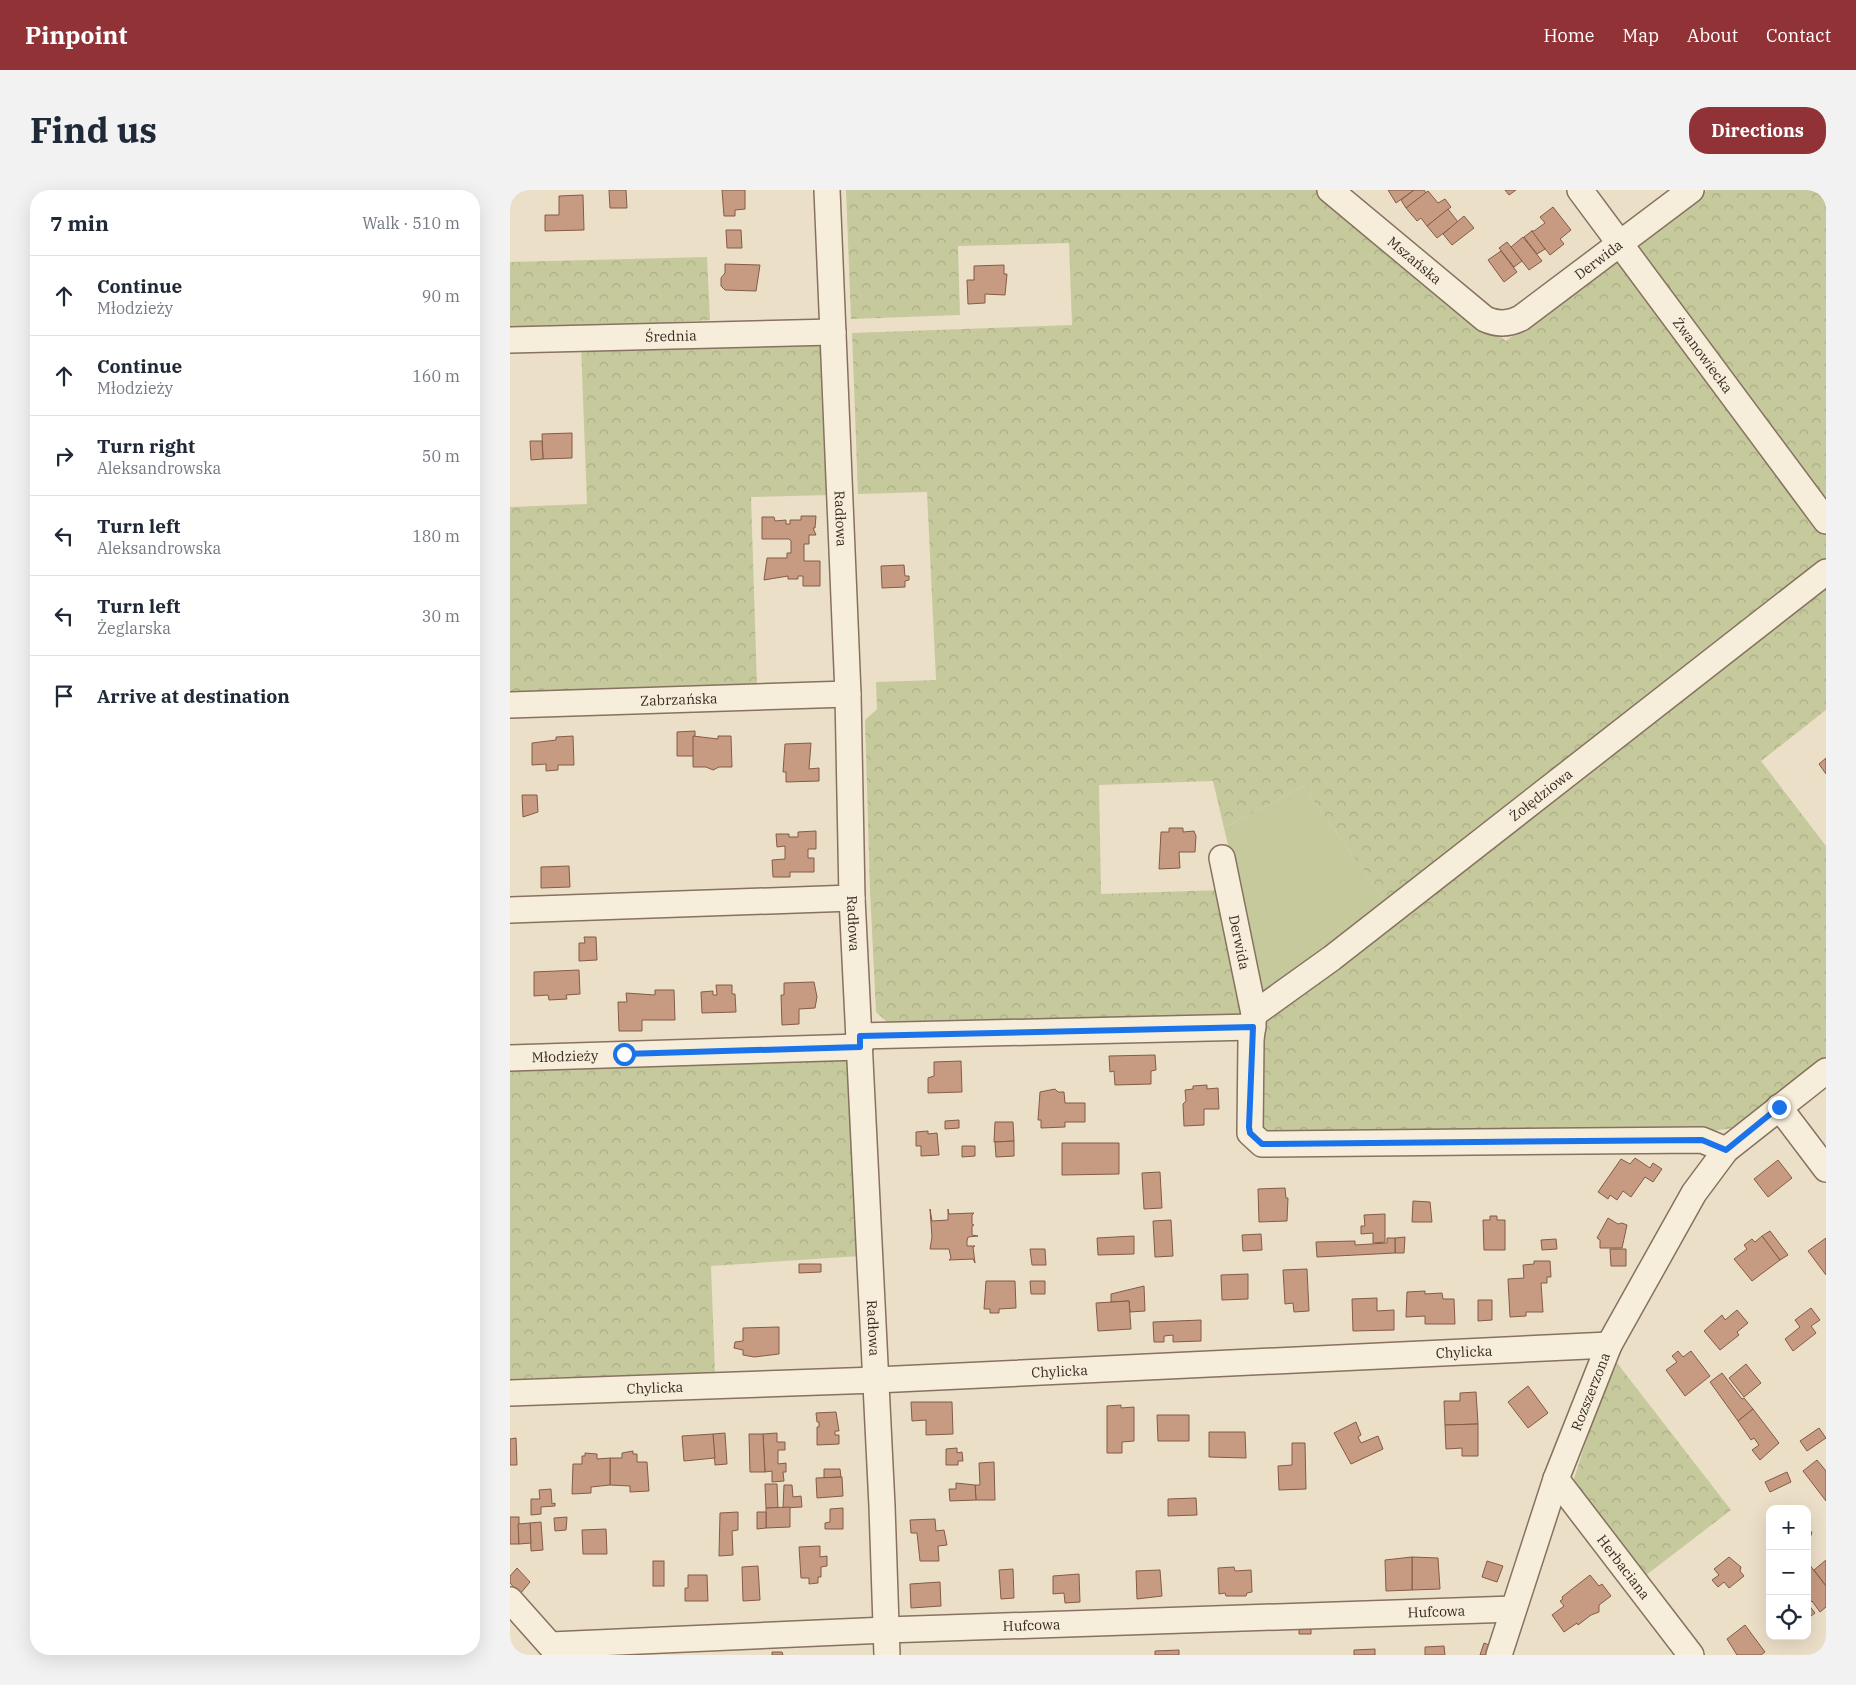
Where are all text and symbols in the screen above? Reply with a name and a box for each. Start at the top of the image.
text: Pinpoint [25,19,127,51]
text: Home [1543,24,1595,47]
text: Map [1623,24,1659,47]
text: About [1687,24,1738,47]
text: Contact [1766,24,1831,47]
text: Find us [30,107,157,153]
button: Directions [1689,107,1826,154]
text: 7 min [50,209,109,237]
text: Walk · 510 m [362,213,460,233]
street label: Mszańska [1384,233,1446,288]
street label: Derwida [1571,236,1626,284]
text: Continue [97,274,182,298]
icon: ahead [50,282,78,310]
text: 90 m [422,286,460,306]
text: Młodzieży [97,298,173,318]
street label: Żwanowiecka [1669,314,1737,397]
street label: Średnia [645,326,697,346]
text: Continue [97,354,182,378]
icon: ahead [50,362,78,390]
text: 160 m [412,366,460,386]
text: Młodzieży [97,378,173,398]
text: Turn right [97,434,195,458]
icon: right [50,442,78,470]
text: 50 m [422,446,460,466]
text: Aleksandrowska [97,458,221,478]
street label: Radłowa [831,490,851,547]
text: Turn left [97,514,180,538]
icon: left [50,522,78,550]
text: 180 m [412,526,460,546]
text: Aleksandrowska [97,538,221,558]
text: Turn left [97,594,180,618]
icon: left [50,602,78,630]
text: 30 m [422,606,460,626]
text: Żeglarska [97,618,171,638]
icon: arrive [50,682,78,710]
text: Arrive at destination [97,684,290,708]
street label: Zabrzańska [640,689,718,710]
street label: Żołędziowa [1506,764,1576,825]
street label: Radłowa [843,895,864,952]
street label: Derwida [1225,913,1254,972]
route start [613,1043,636,1066]
street label: Młodzieży [531,1046,599,1066]
route end [1768,1096,1791,1119]
street label: Radłowa [863,1300,884,1357]
street label: Chylicka [1435,1342,1493,1362]
street label: Rozszerzona [1567,1349,1614,1433]
street label: Chylicka [1031,1361,1089,1382]
street label: Chylicka [626,1378,684,1398]
map controls [1766,1505,1811,1640]
button: + [1766,1505,1811,1550]
street label: Herbaciana [1593,1531,1654,1603]
button: − [1766,1550,1811,1595]
button: locate [1766,1595,1811,1640]
street label: Hufcowa [1407,1602,1466,1622]
street label: Hufcowa [1002,1615,1061,1635]

